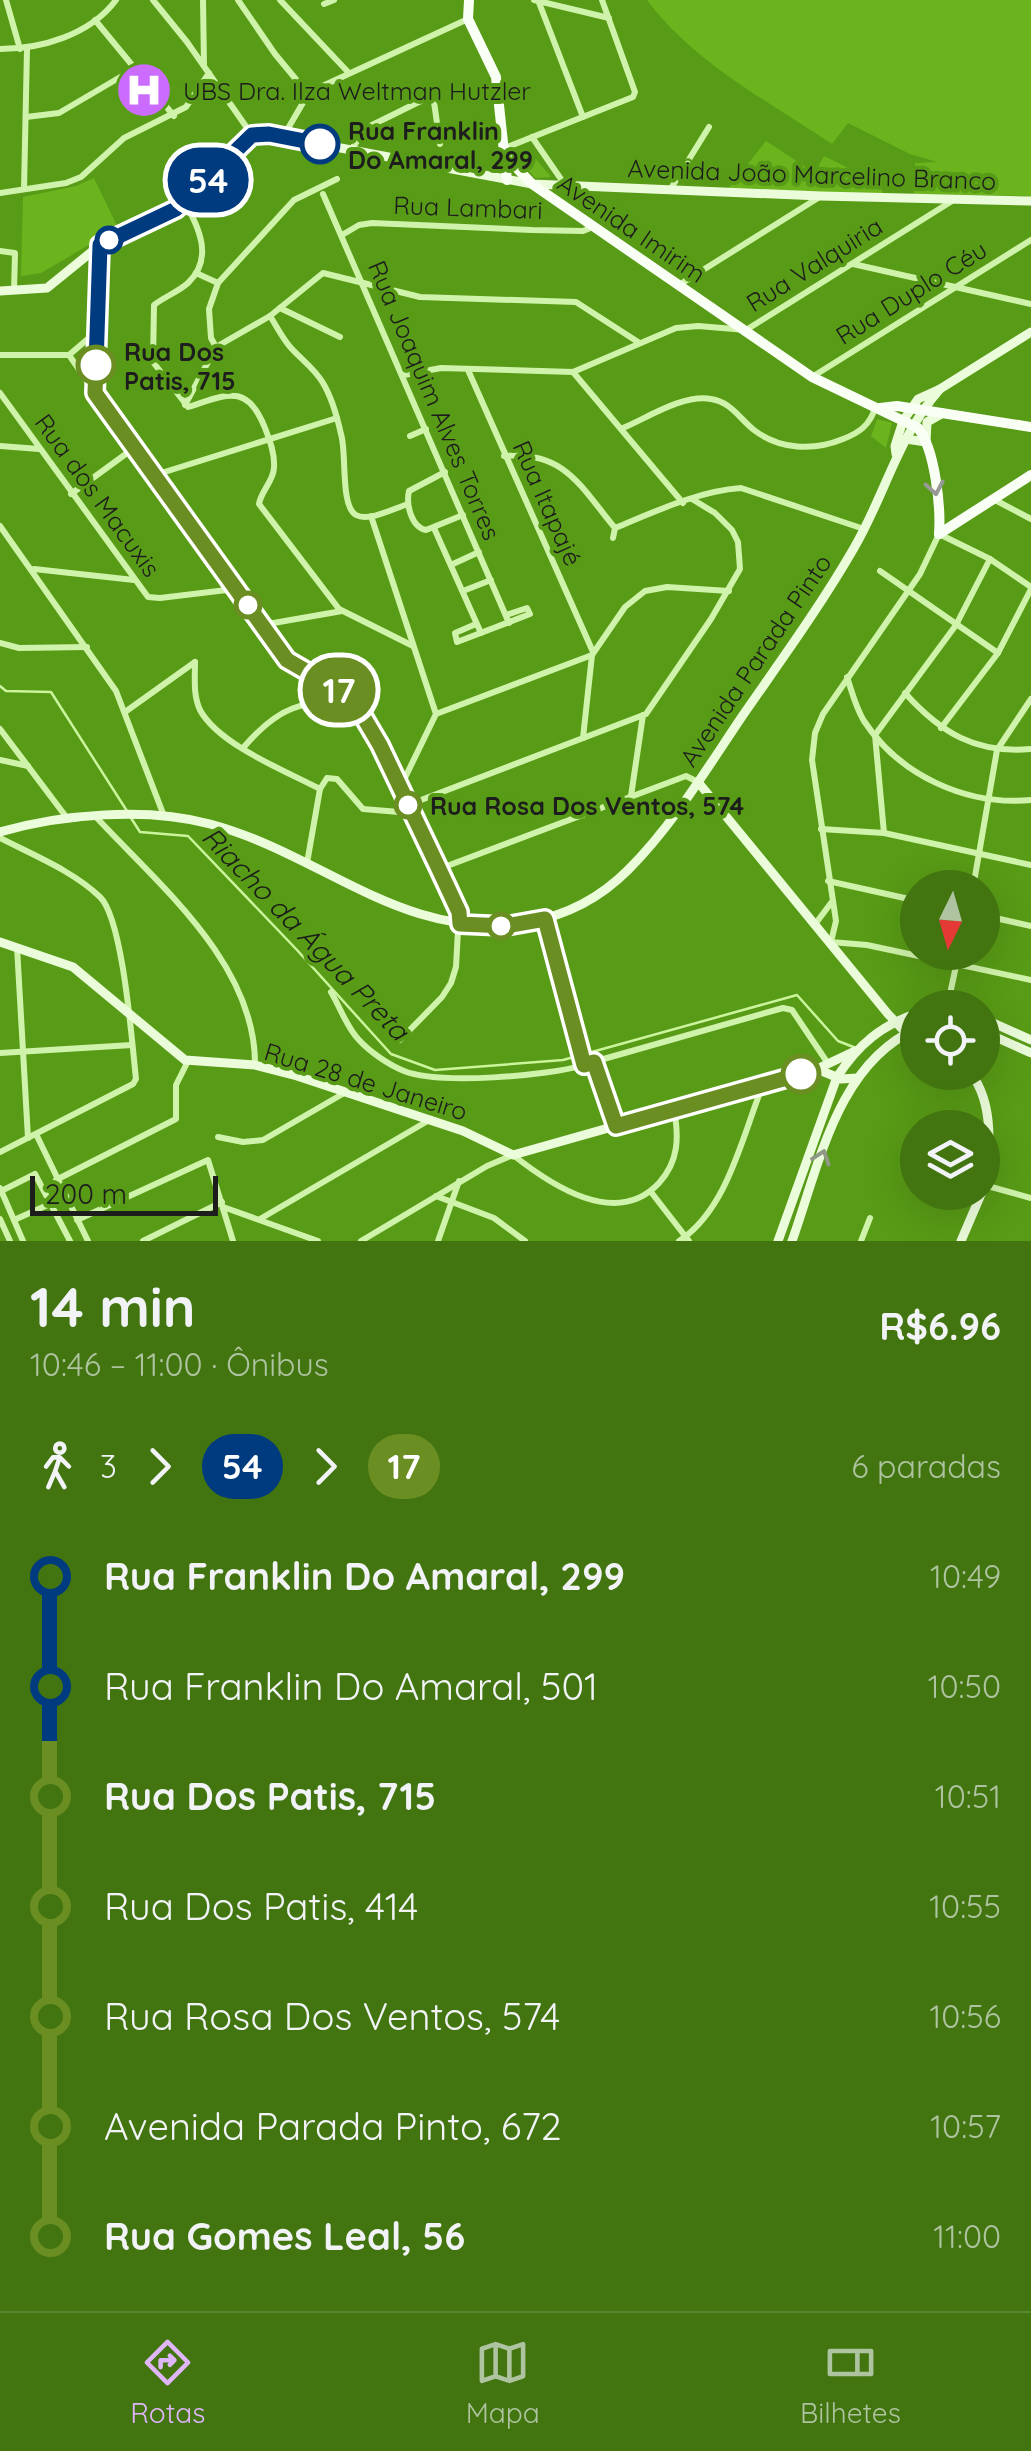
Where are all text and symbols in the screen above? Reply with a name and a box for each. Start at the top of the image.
hospital icon: UBS Dra. Ilza Weltman Hutzler [114,60,174,120]
place label: UBS Dra. Ilza Weltman Hutzler [183,75,531,106]
place label: Rua Franklin Do Amaral, 299 [348,115,533,175]
marker: Rua Franklin Do Amaral, 299 [301,125,339,163]
line badge: 54 [163,148,253,212]
street label: Avenida João Marcelino Branco [627,152,997,196]
text: 54 [188,158,228,202]
street label: Avenida Imirim [552,167,712,289]
street label: Rua Lambari [393,189,543,225]
street label: Rua Valquiria [740,210,888,318]
unlabelled marker [96,227,122,253]
street label: Rua Duplo Céu [830,233,992,351]
street label: Rua Joaquim Alves Torres [362,256,508,544]
place label: Rua Dos Patis, 715 [124,336,236,396]
marker: Rua Dos Patis, 715 [77,346,115,384]
street label: Rua dos Macuxis [29,408,167,582]
street label: Rua Itapajé [507,436,589,570]
one-way arrow [924,480,945,496]
street label: Avenida Parada Pinto [672,548,838,772]
unlabelled marker [235,592,261,618]
line badge: 17 [294,658,384,722]
text: 17 [323,668,355,712]
place label: Rua Rosa Dos Ventos, 574 [430,790,744,821]
marker: Rua Rosa Dos Ventos, 574 [395,792,421,818]
water label: Riacho da Água Preta [195,819,418,1049]
north arrow [900,870,1000,970]
map controls [900,870,1000,1210]
unlabelled marker [488,913,514,939]
button: locate [900,990,1000,1090]
street label: Rua 28 de Janeiro [261,1035,471,1127]
unlabelled marker [782,1055,820,1093]
button: layers [900,1110,1000,1210]
one-way arrow [810,1150,831,1167]
scale bar [30,1171,218,1216]
text: 200 m [45,1176,127,1211]
text: 14 min [30,1272,196,1341]
text: R$6.96 [879,1302,1001,1350]
text: 10:46 – 11:00 · Ônibus [30,1344,329,1384]
icon: walk [30,1439,85,1494]
icon: forward [132,1439,187,1494]
icon: forward [298,1439,353,1494]
text: 54 [222,1444,263,1488]
text: 17 [388,1444,420,1488]
text: 3 [100,1446,117,1486]
text: 6 paradas [851,1446,1001,1486]
text: Rua Franklin Do Amaral, 299 [104,1552,625,1600]
text: 10:49 [930,1556,1001,1596]
text: Rua Franklin Do Amaral, 501 [104,1662,598,1710]
text: 10:50 [928,1666,1001,1706]
text: Rua Dos Patis, 715 [104,1772,436,1820]
text: 10:51 [935,1776,1001,1816]
text: Rua Dos Patis, 414 [104,1882,418,1930]
text: 10:55 [929,1886,1001,1926]
text: Rua Rosa Dos Ventos, 574 [104,1992,560,2040]
text: 10:56 [929,1996,1001,2036]
text: Avenida Parada Pinto, 672 [104,2102,562,2150]
text: 10:57 [930,2106,1001,2146]
text: Rua Gomes Leal, 56 [104,2212,465,2260]
text: 11:00 [933,2216,1001,2256]
tab: Rotas [130,2335,205,2430]
tab: Mapa [466,2335,540,2430]
tab: Bilhetes [800,2335,901,2430]

